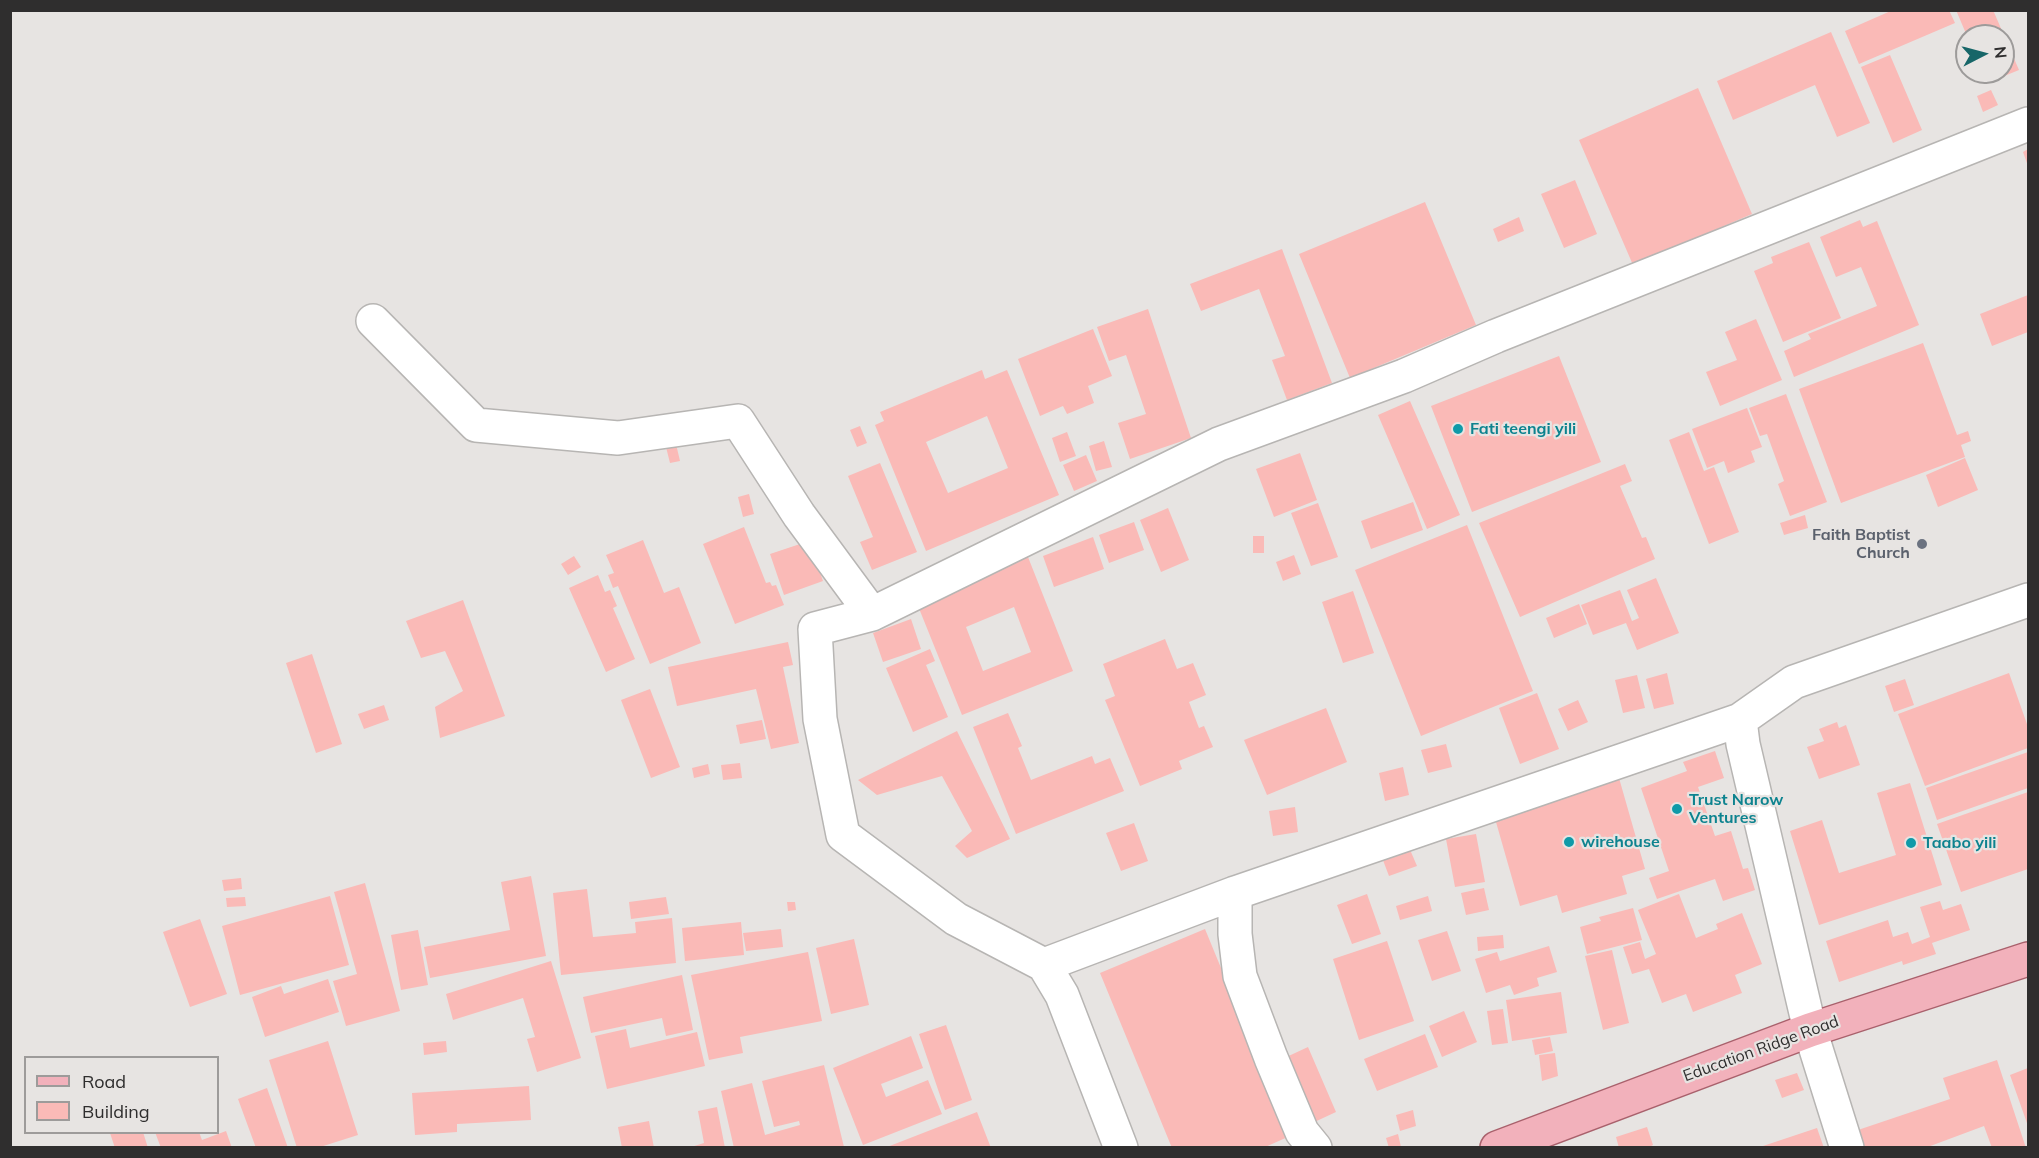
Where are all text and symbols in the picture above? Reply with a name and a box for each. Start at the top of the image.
north arrow [1955,24,2015,84]
text: N [1990,45,2011,59]
place label: Fati teengi yili [1470,419,1576,439]
marker: Fati teengi yili [1451,422,1465,436]
place label: Faith Baptist Church [1812,525,1910,563]
marker: Faith Baptist Church [1915,537,1929,551]
place label: Trust Narow Ventures [1689,790,1783,828]
marker: Trust Narow Ventures [1670,802,1684,816]
place label: wirehouse [1581,832,1660,852]
place label: Taabo yili [1923,833,1996,853]
marker: wirehouse [1562,835,1576,849]
marker: Taabo yili [1904,836,1918,850]
street label: Education Ridge Road [1681,1012,1841,1086]
legend [24,1056,219,1134]
text: Road [82,1070,126,1093]
text: Building [82,1100,150,1123]

